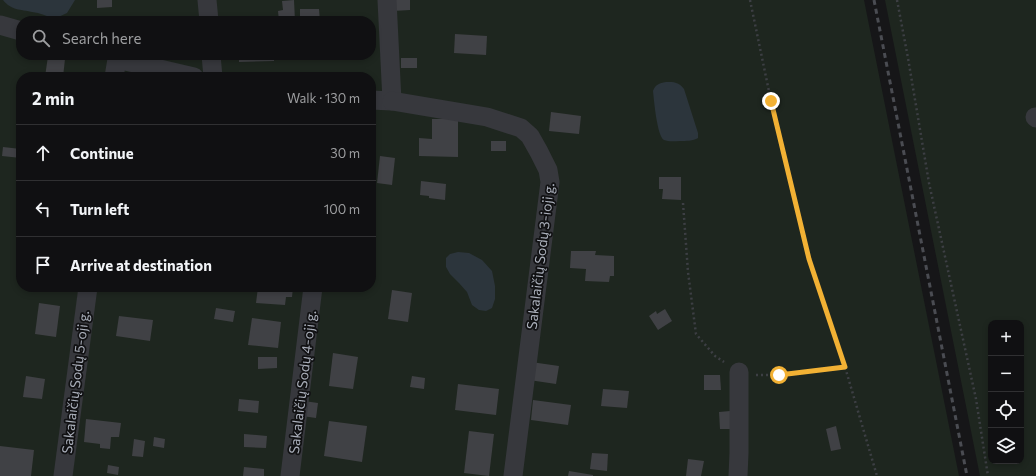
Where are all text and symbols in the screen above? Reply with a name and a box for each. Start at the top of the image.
search box [16,16,376,60]
icon: search [30,27,52,49]
text: Search here [62,29,141,47]
text: 2 min [32,88,74,109]
text: Walk · 130 m [287,90,360,106]
route end [762,92,780,110]
icon: ahead [32,142,54,164]
text: Continue [70,144,134,162]
text: 30 m [330,145,360,161]
street label: Sakalaičių Sodų 3-ioji g. [523,182,557,330]
icon: left [32,198,54,220]
text: Turn left [70,200,129,218]
text: 100 m [324,201,360,217]
icon: arrive [32,254,54,276]
text: Arrive at destination [70,256,212,274]
street label: Sakalaičių Sodų 5-oji g. [58,309,92,455]
street label: Sakalaičių Sodų 4-oji g. [285,309,319,455]
map controls [988,320,1024,464]
button: + [988,320,1024,356]
button: − [988,356,1024,392]
route start [770,366,788,384]
button: locate [988,392,1024,428]
button: layers [988,428,1024,464]

